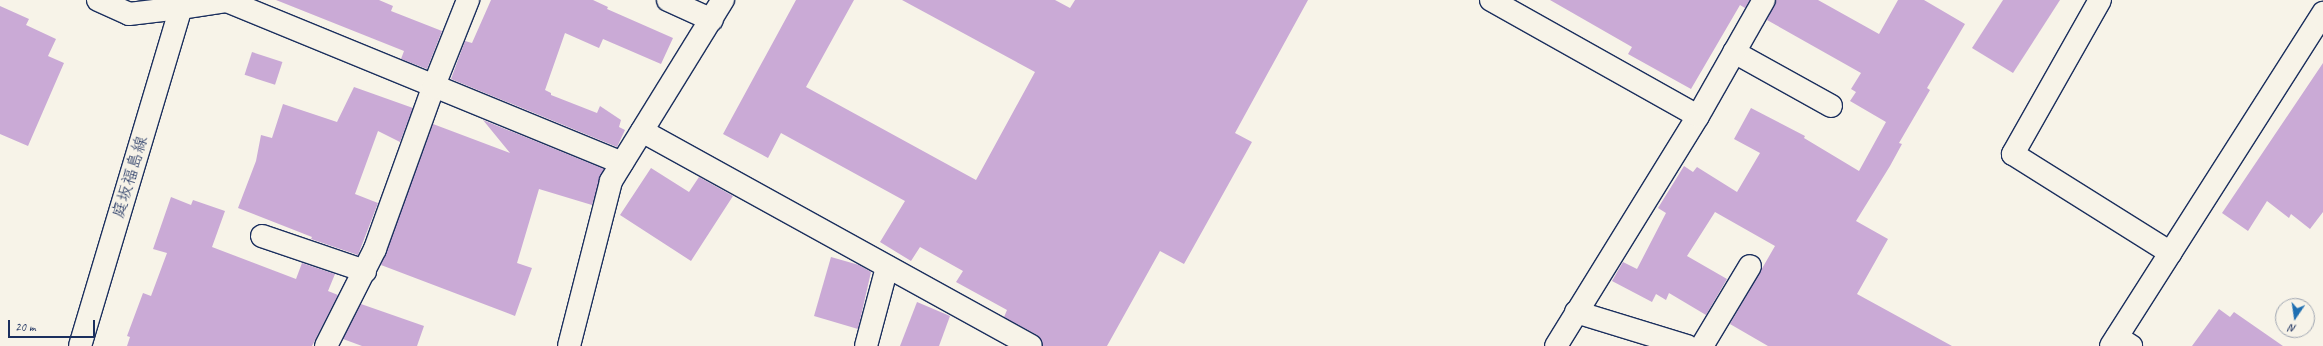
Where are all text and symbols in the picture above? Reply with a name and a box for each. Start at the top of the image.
street label: 庭坂福島線 [108,133,152,221]
north arrow [2275,298,2315,338]
scale bar [10,312,97,338]
text: 20 m [15,319,35,335]
text: N [2288,321,2297,336]

